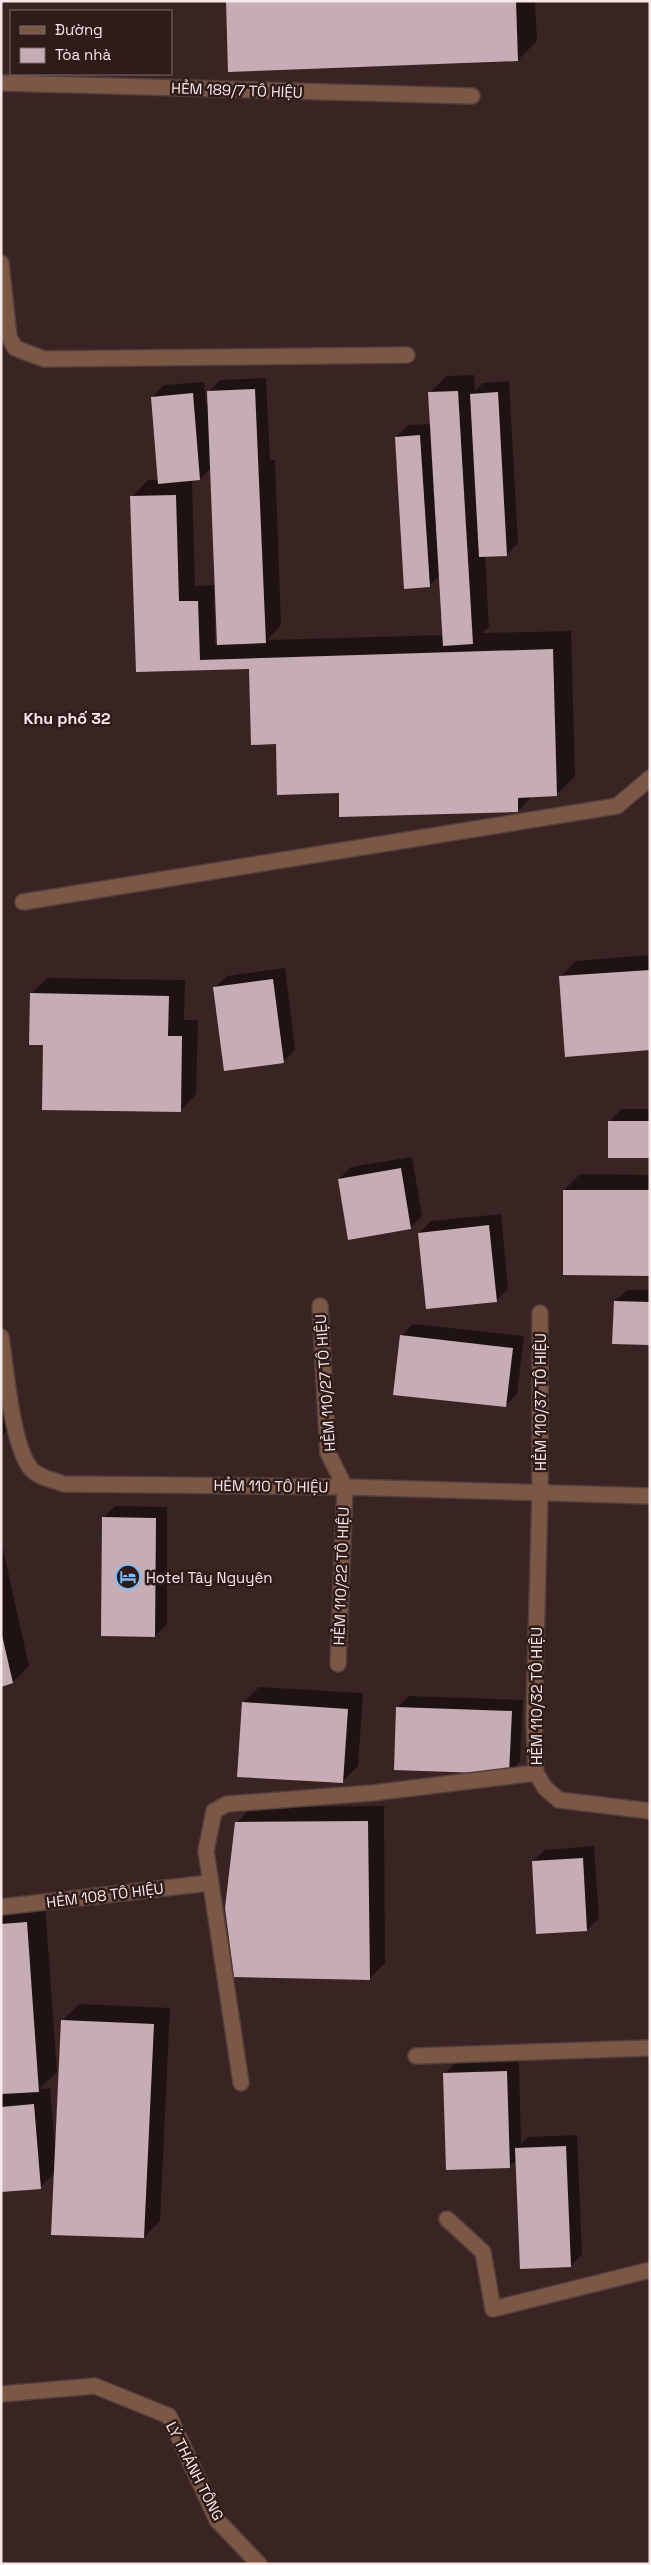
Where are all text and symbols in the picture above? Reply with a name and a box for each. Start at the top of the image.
legend [10,10,172,75]
text: Đường [55,20,103,39]
text: Tòa nhà [55,45,111,64]
street label: HẺM 189/7 TÔ HIỆU [171,78,303,102]
district label: Khu phố 32 [24,708,110,729]
street label: HẺM 110/27 TÔ HIỆU [311,1314,339,1452]
street label: HẺM 110/37 TÔ HIỆU [531,1333,550,1471]
street label: HẺM 110 TÔ HIỆU [213,1475,329,1497]
street label: HẺM 110/22 TÔ HIỆU [329,1506,353,1646]
hotel icon: Hotel Tây Nguyên [115,1564,141,1590]
place label: Hotel Tây Nguyên [146,1568,272,1587]
street label: HẺM 110/32 TÔ HIỆU [527,1627,546,1765]
street label: HẺM 108 TÔ HIỆU [45,1878,165,1912]
street label: LÝ THÁNH TÔNG [162,2418,228,2524]

